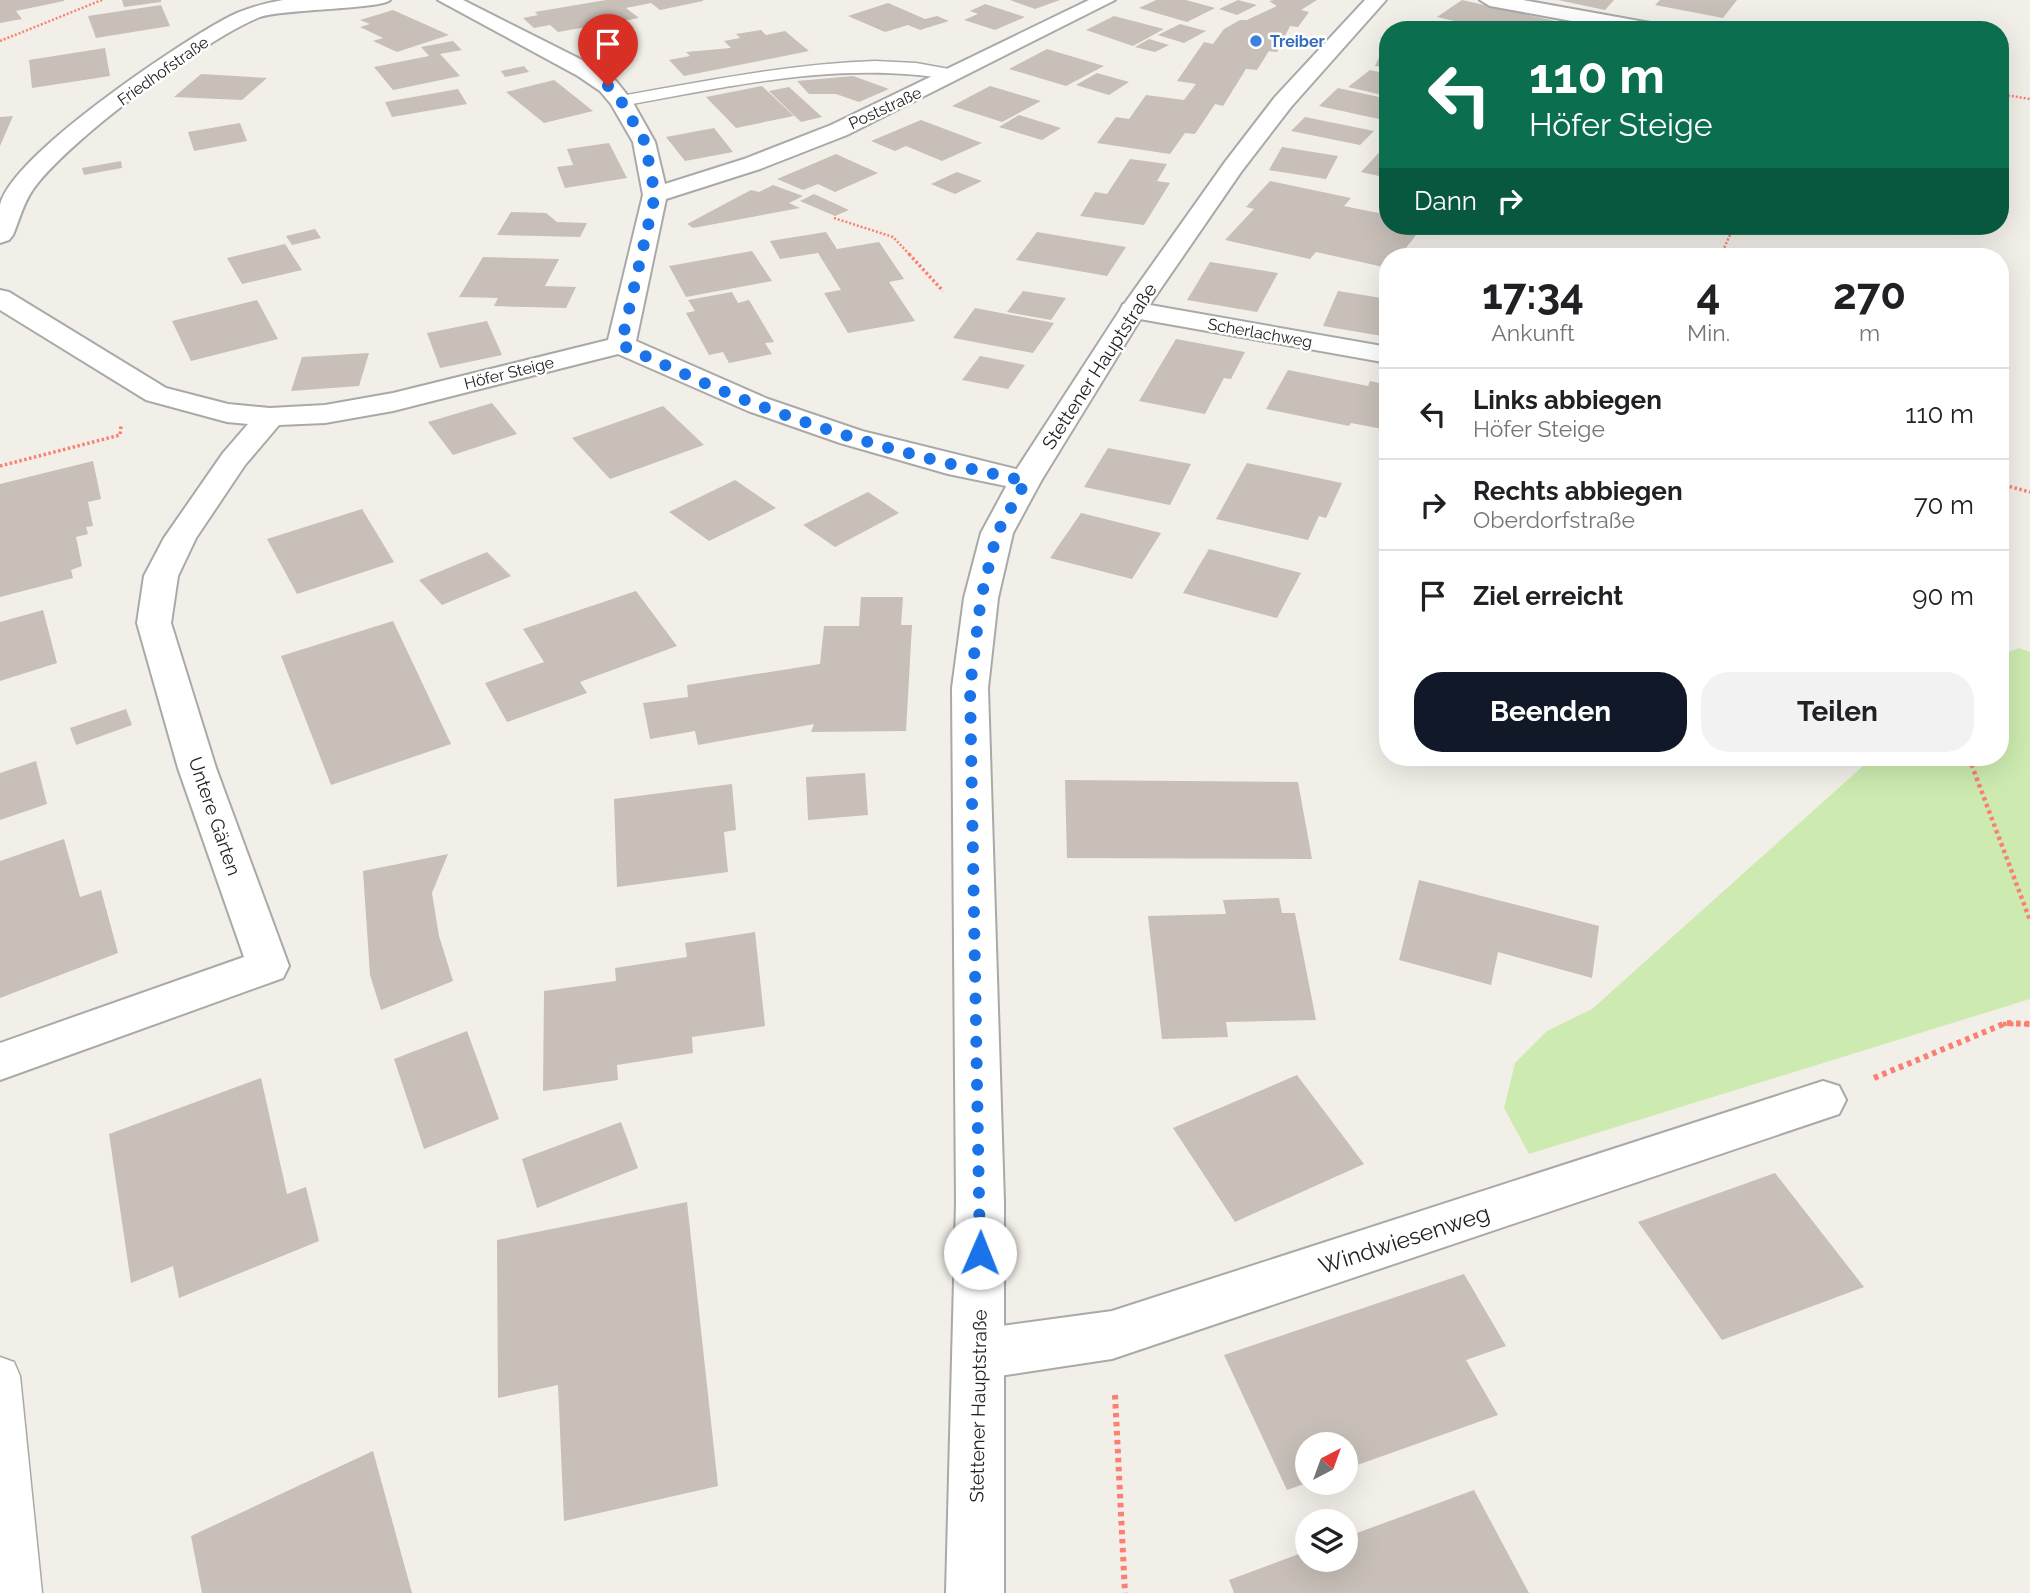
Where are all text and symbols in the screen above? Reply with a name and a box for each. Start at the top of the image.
pin [578,14,638,86]
icon: arrive [589,25,627,63]
place label: Treiber [1270,32,1325,51]
street label: Friedhofstraße [114,33,212,109]
marker: Treiber [1248,33,1264,49]
text: 110 m [1529,47,1665,104]
icon: left [1414,49,1505,140]
street label: Poststraße [846,83,924,133]
text: Höfer Steige [1529,106,1713,143]
icon: right [1491,182,1529,220]
text: Dann [1414,186,1477,216]
text: 17:34 [1482,270,1584,319]
text: 4 [1697,270,1721,319]
text: 270 [1833,270,1906,319]
street label: Stettener Hauptstraße [1037,279,1161,453]
street label: Scherlachweg [1206,314,1314,352]
text: Ankunft [1491,319,1575,346]
text: Min. [1687,319,1730,346]
text: m [1859,319,1880,346]
street label: Höfer Steige [462,353,556,393]
text: Links abbiegen [1473,385,1662,415]
icon: left [1414,395,1452,433]
text: 110 m [1905,399,1974,429]
text: Höfer Steige [1473,415,1605,442]
text: Rechts abbiegen [1473,476,1683,506]
icon: right [1414,486,1452,524]
text: 70 m [1914,490,1974,520]
text: Oberdorfstraße [1473,506,1635,533]
icon: arrive [1414,577,1452,615]
text: Ziel erreicht [1473,581,1623,611]
text: 90 m [1912,581,1974,611]
button: Beenden [1414,672,1687,752]
button: Teilen [1701,672,1974,752]
street label: Untere Gärten [184,754,246,878]
street label: Windwiesenweg [1315,1199,1493,1279]
position arrow [943,1216,1017,1290]
street label: Stettener Hauptstraße [965,1309,991,1503]
north arrow [1295,1432,1358,1494]
map controls [1295,1432,1358,1572]
button: layers [1295,1509,1358,1572]

